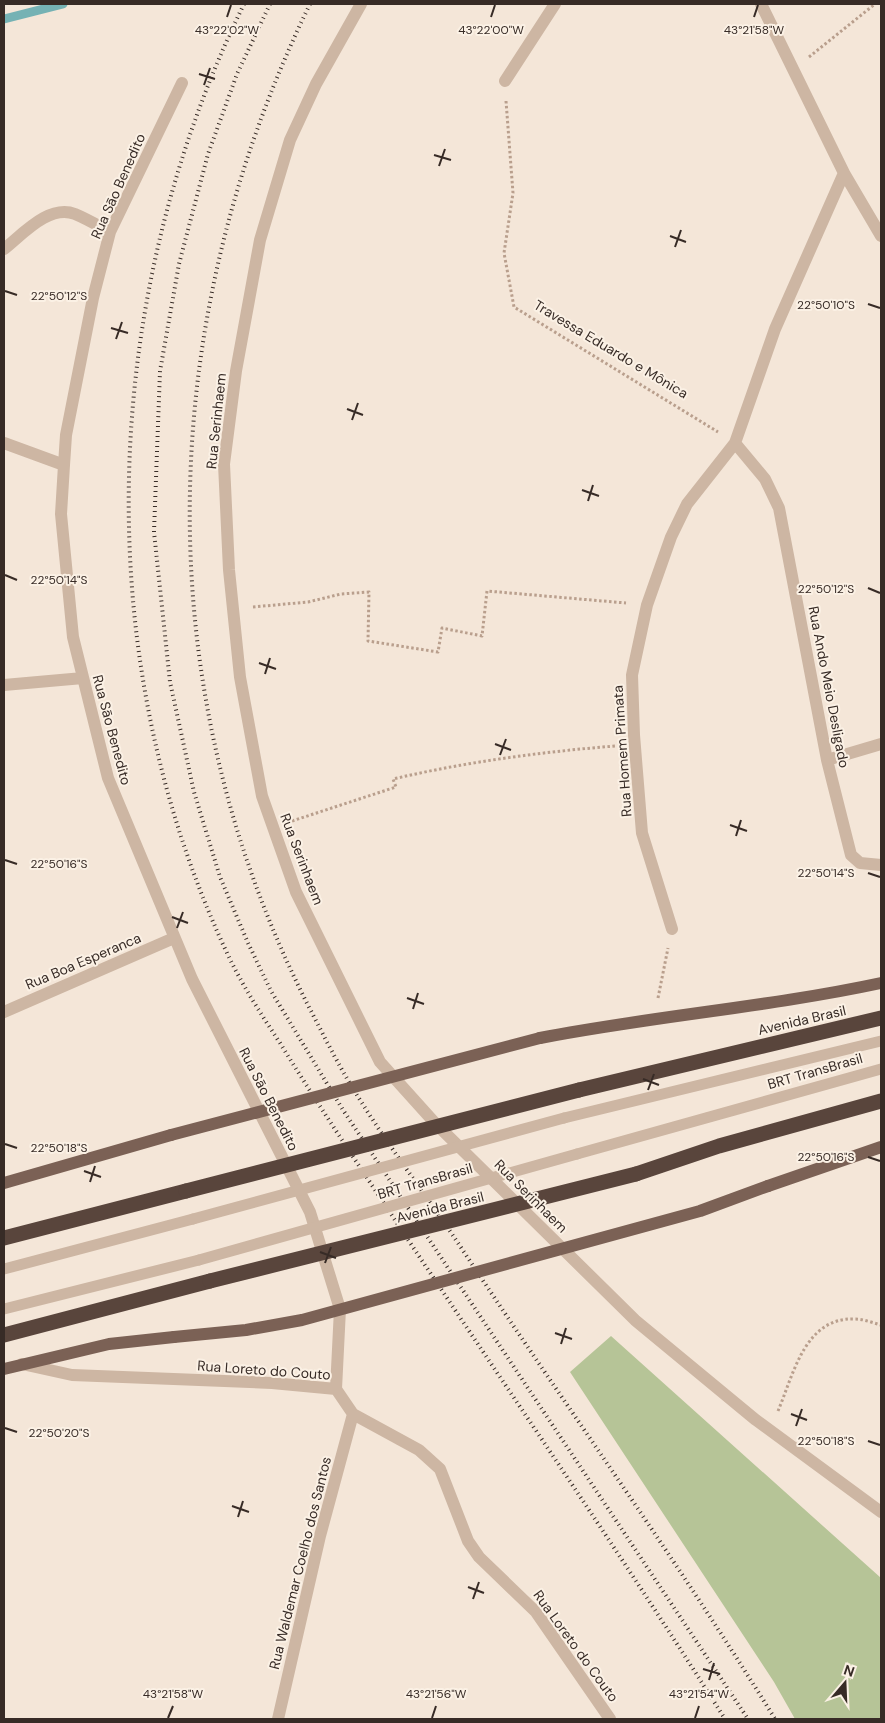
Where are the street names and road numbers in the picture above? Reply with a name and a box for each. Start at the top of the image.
street label: Rua Sāo Benedito [87,130,149,242]
street label: Travessa Eduardo e Mônica [531,296,691,402]
street label: Rua Serinhaem [202,372,230,470]
street label: Rua Ando Meio Desligado [804,605,854,769]
street label: Rua Sāo Benedito [89,673,135,787]
street label: Rua Homem Primata [608,685,636,817]
street label: Rua Serinhaem [276,811,328,907]
street label: Rua Boa Esperanca [22,929,144,993]
street label: Avenida Brasil [756,1001,848,1039]
street label: Rua Sāo Benedito [235,1044,303,1154]
street label: BRT TransBrasil [765,1049,865,1093]
street label: Rua Serinhaem [491,1156,571,1236]
street label: BRT TransBrasil [375,1159,475,1203]
street label: Avenida Brasil [394,1187,486,1227]
street label: Rua Loreto do Couto [197,1356,331,1384]
street label: Rua Waldemar Coelho dos Santos [265,1455,335,1671]
street label: Rua Loreto do Couto [529,1587,623,1705]

